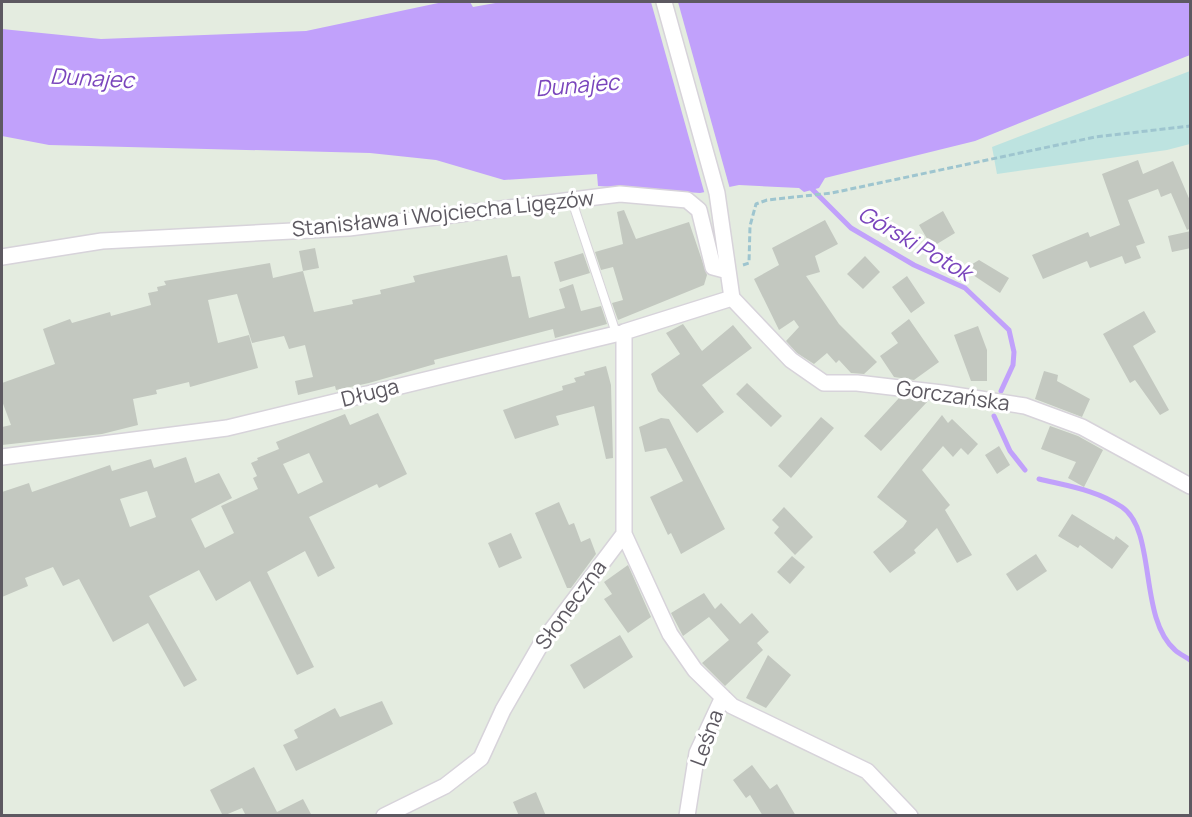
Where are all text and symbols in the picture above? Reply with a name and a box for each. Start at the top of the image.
water label: Dunajec [49,61,136,95]
water label: Dunajec [534,66,622,104]
street label: Stanisława i Wojciecha Ligęzów [290,183,595,243]
water label: Górski Potok [853,198,980,289]
street label: Długa [338,371,402,413]
street label: Gorczańska [895,373,1012,417]
street label: Słoneczna [528,554,612,655]
street label: Leśna [683,706,729,770]

